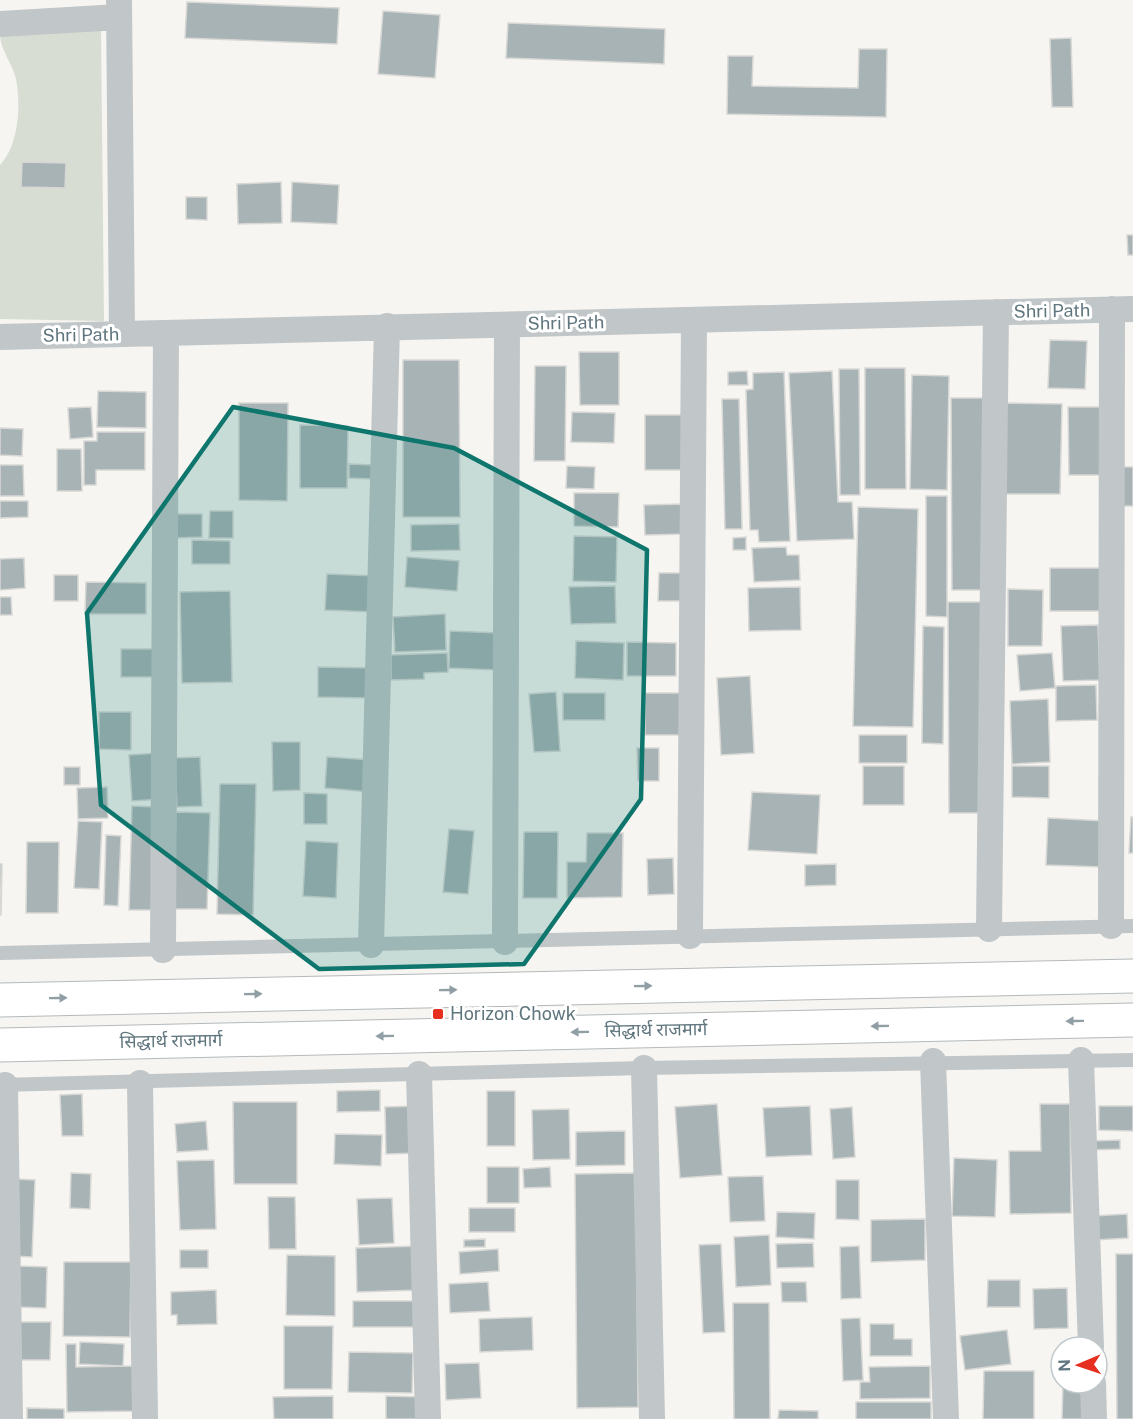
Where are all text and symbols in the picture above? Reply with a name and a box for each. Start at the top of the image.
street label: Shri Path [1014,299,1090,322]
street label: Shri Path [528,311,604,334]
street label: Shri Path [43,323,119,346]
one-way arrow [634,981,653,991]
one-way arrow [439,985,458,995]
one-way arrow [244,990,263,999]
one-way arrow [49,994,68,1003]
place label: Horizon Chowk [450,1003,576,1024]
marker: Horizon Chowk [431,1007,445,1021]
one-way arrow [1065,1017,1084,1026]
street label: सिद्धार्थ राजमार्ग [604,1018,709,1041]
one-way arrow [870,1021,889,1030]
one-way arrow [570,1027,589,1037]
street label: सिद्धार्थ राजमार्ग [119,1029,224,1052]
one-way arrow [375,1031,394,1041]
north arrow [1049,1335,1109,1395]
text: N [1055,1359,1074,1372]

